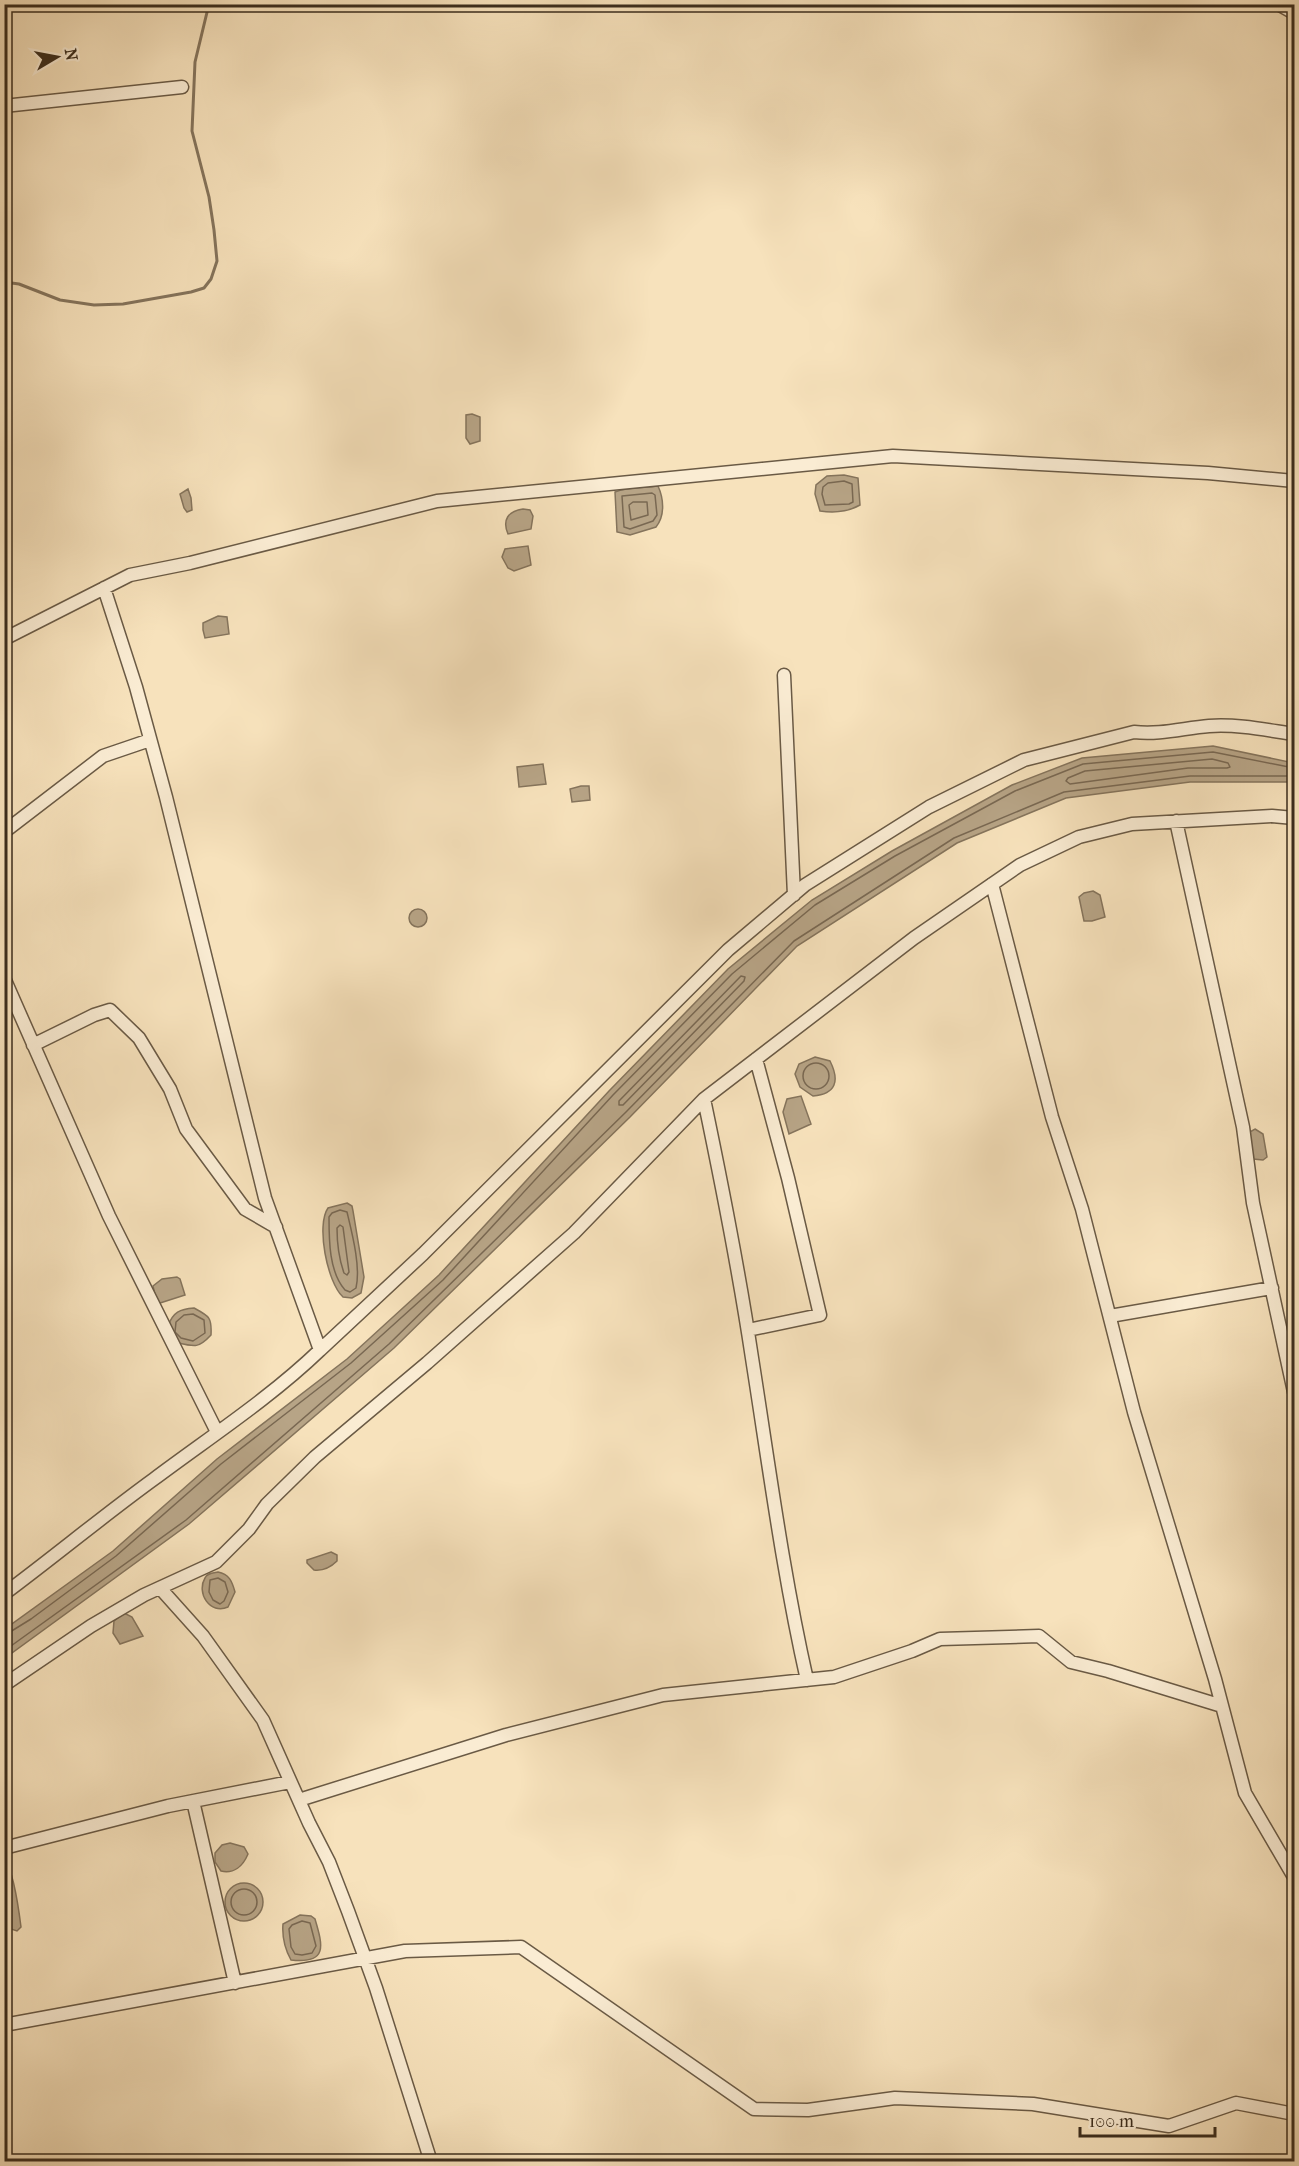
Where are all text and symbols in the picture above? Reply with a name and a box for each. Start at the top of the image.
north arrow [27,27,87,87]
text: N [61,47,82,63]
scale bar [1080,2100,1215,2138]
text: 100 m [1089,2111,1134,2132]

